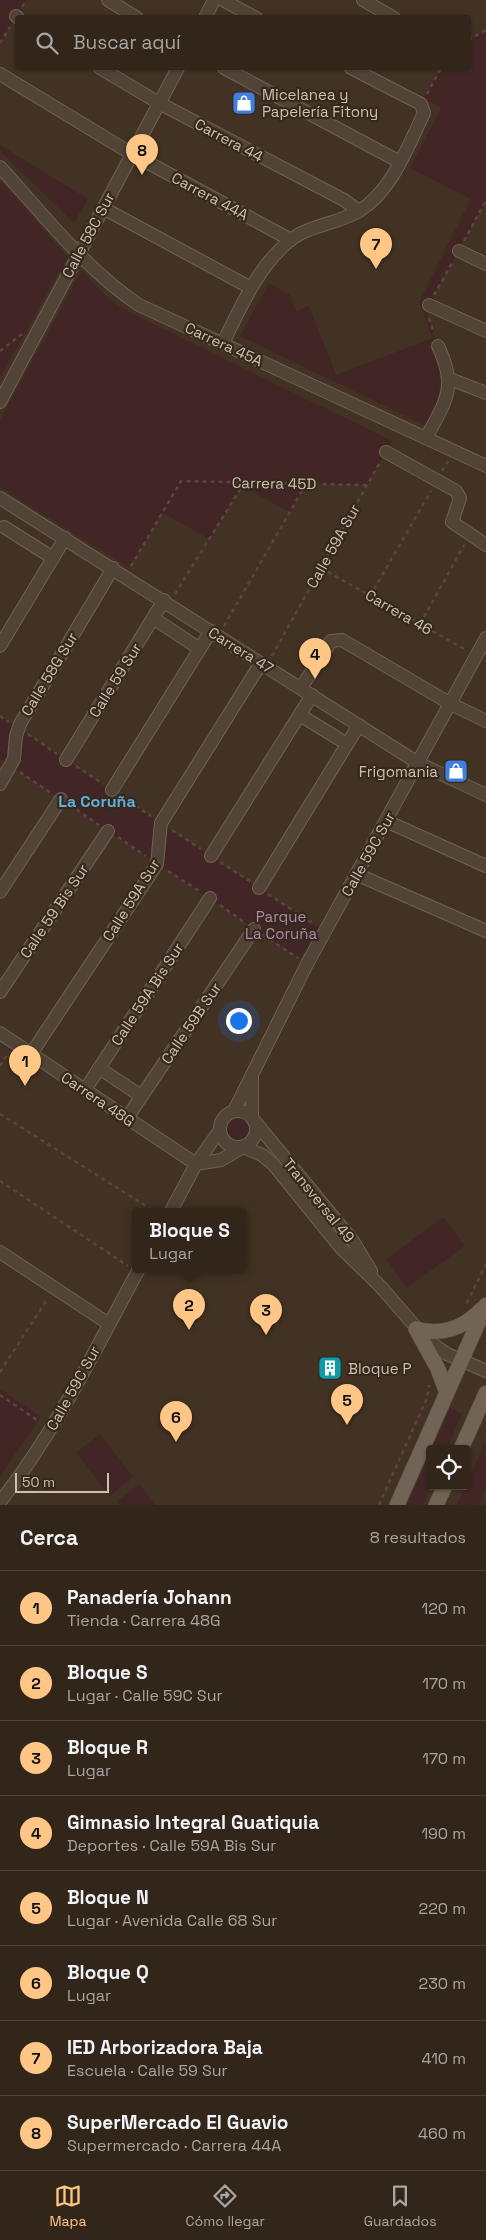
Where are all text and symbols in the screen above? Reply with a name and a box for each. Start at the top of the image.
search box [15,15,471,70]
icon: search [33,29,61,57]
text: Buscar aquí [73,30,181,55]
place label: Micelanea y Papelería Fitony [262,85,378,121]
shop icon: Micelanea y Papelería Fitony [231,90,257,116]
street label: Carrera 44 [192,114,266,166]
pin: 8 [126,134,158,175]
street label: Carrera 44A [168,168,252,224]
street label: Calle 58C Sur [58,189,119,281]
pin: 7 [360,228,392,269]
street label: Carrera 45A [182,318,267,371]
street label: Carrera 45D [232,473,316,493]
street label: Calle 59A Sur [302,500,364,592]
street label: Carrera 46 [362,585,436,639]
street label: Carrera 47 [205,622,277,678]
street label: Calle 58G Sur [17,628,82,719]
pin: 4 [299,638,331,679]
street label: Calle 59 Sur [85,639,146,721]
shop icon: Frigomania [443,758,469,784]
place label: Frigomania [359,762,438,781]
district label: La Coruña [58,791,136,812]
street label: Calle 59C Sur [337,808,399,900]
street label: Calle 59A Sur [98,855,164,945]
street label: Calle 59 Bis Sur [15,860,93,962]
park label: Parque La Coruña [245,907,317,943]
street label: Calle 59A Bis Sur [107,939,188,1049]
street label: Calle 59B Sur [157,978,225,1067]
your location [226,1008,252,1034]
pin: 1 [9,1045,41,1086]
street label: Carrera 48G [58,1067,138,1131]
street label: Transversal 49 [279,1154,359,1246]
popup [132,1208,247,1273]
text: Bloque S [149,1218,230,1243]
text: Lugar [149,1243,193,1264]
pin: 2 [173,1289,205,1330]
pin: 3 [250,1294,282,1335]
street label: Calle 59C Sur [42,1342,104,1434]
building icon: Bloque P [317,1355,343,1381]
place label: Bloque P [348,1359,411,1378]
pin: 5 [331,1384,363,1425]
pin: 6 [160,1401,192,1442]
map controls [426,1445,471,1490]
button: locate [426,1445,471,1490]
scale bar [15,1470,109,1493]
text: 50 m [22,1473,55,1491]
text: Cerca [20,1524,78,1551]
text: 8 resultados [370,1527,466,1548]
text: Panadería Johann [67,1585,232,1610]
text: 1 [32,1598,40,1619]
text: 120 m [422,1598,466,1619]
text: Tienda · Carrera 48G [67,1610,221,1631]
text: Bloque S [67,1660,147,1685]
text: 2 [31,1673,41,1694]
text: 170 m [422,1673,466,1694]
text: Lugar · Calle 59C Sur [67,1685,222,1706]
text: Bloque R [67,1735,148,1760]
text: 3 [31,1748,41,1769]
text: 170 m [422,1748,466,1769]
text: Lugar [67,1760,111,1781]
text: Gimnasio Integral Guatiquia [67,1810,319,1835]
text: 4 [31,1823,41,1844]
text: 190 m [421,1823,466,1844]
text: Deportes · Calle 59A Bis Sur [67,1835,276,1856]
text: Bloque N [67,1885,149,1910]
text: 5 [31,1898,41,1919]
text: 220 m [419,1898,466,1919]
text: Lugar · Avenida Calle 68 Sur [67,1910,277,1931]
text: Bloque Q [67,1960,149,1985]
text: 6 [31,1973,41,1994]
text: 230 m [419,1973,466,1994]
text: Lugar [67,1985,111,2006]
text: IED Arborizadora Baja [67,2035,263,2060]
text: 7 [32,2048,40,2069]
text: 410 m [422,2048,466,2069]
text: Escuela · Calle 59 Sur [67,2060,228,2081]
text: SuperMercado El Guavio [67,2110,288,2135]
text: 8 [31,2123,41,2144]
text: 460 m [418,2123,466,2144]
text: Supermercado · Carrera 44A [67,2135,281,2156]
tab: Mapa [49,2182,87,2230]
tab: Cómo llegar [186,2182,265,2230]
tab: Guardados [364,2182,437,2230]

